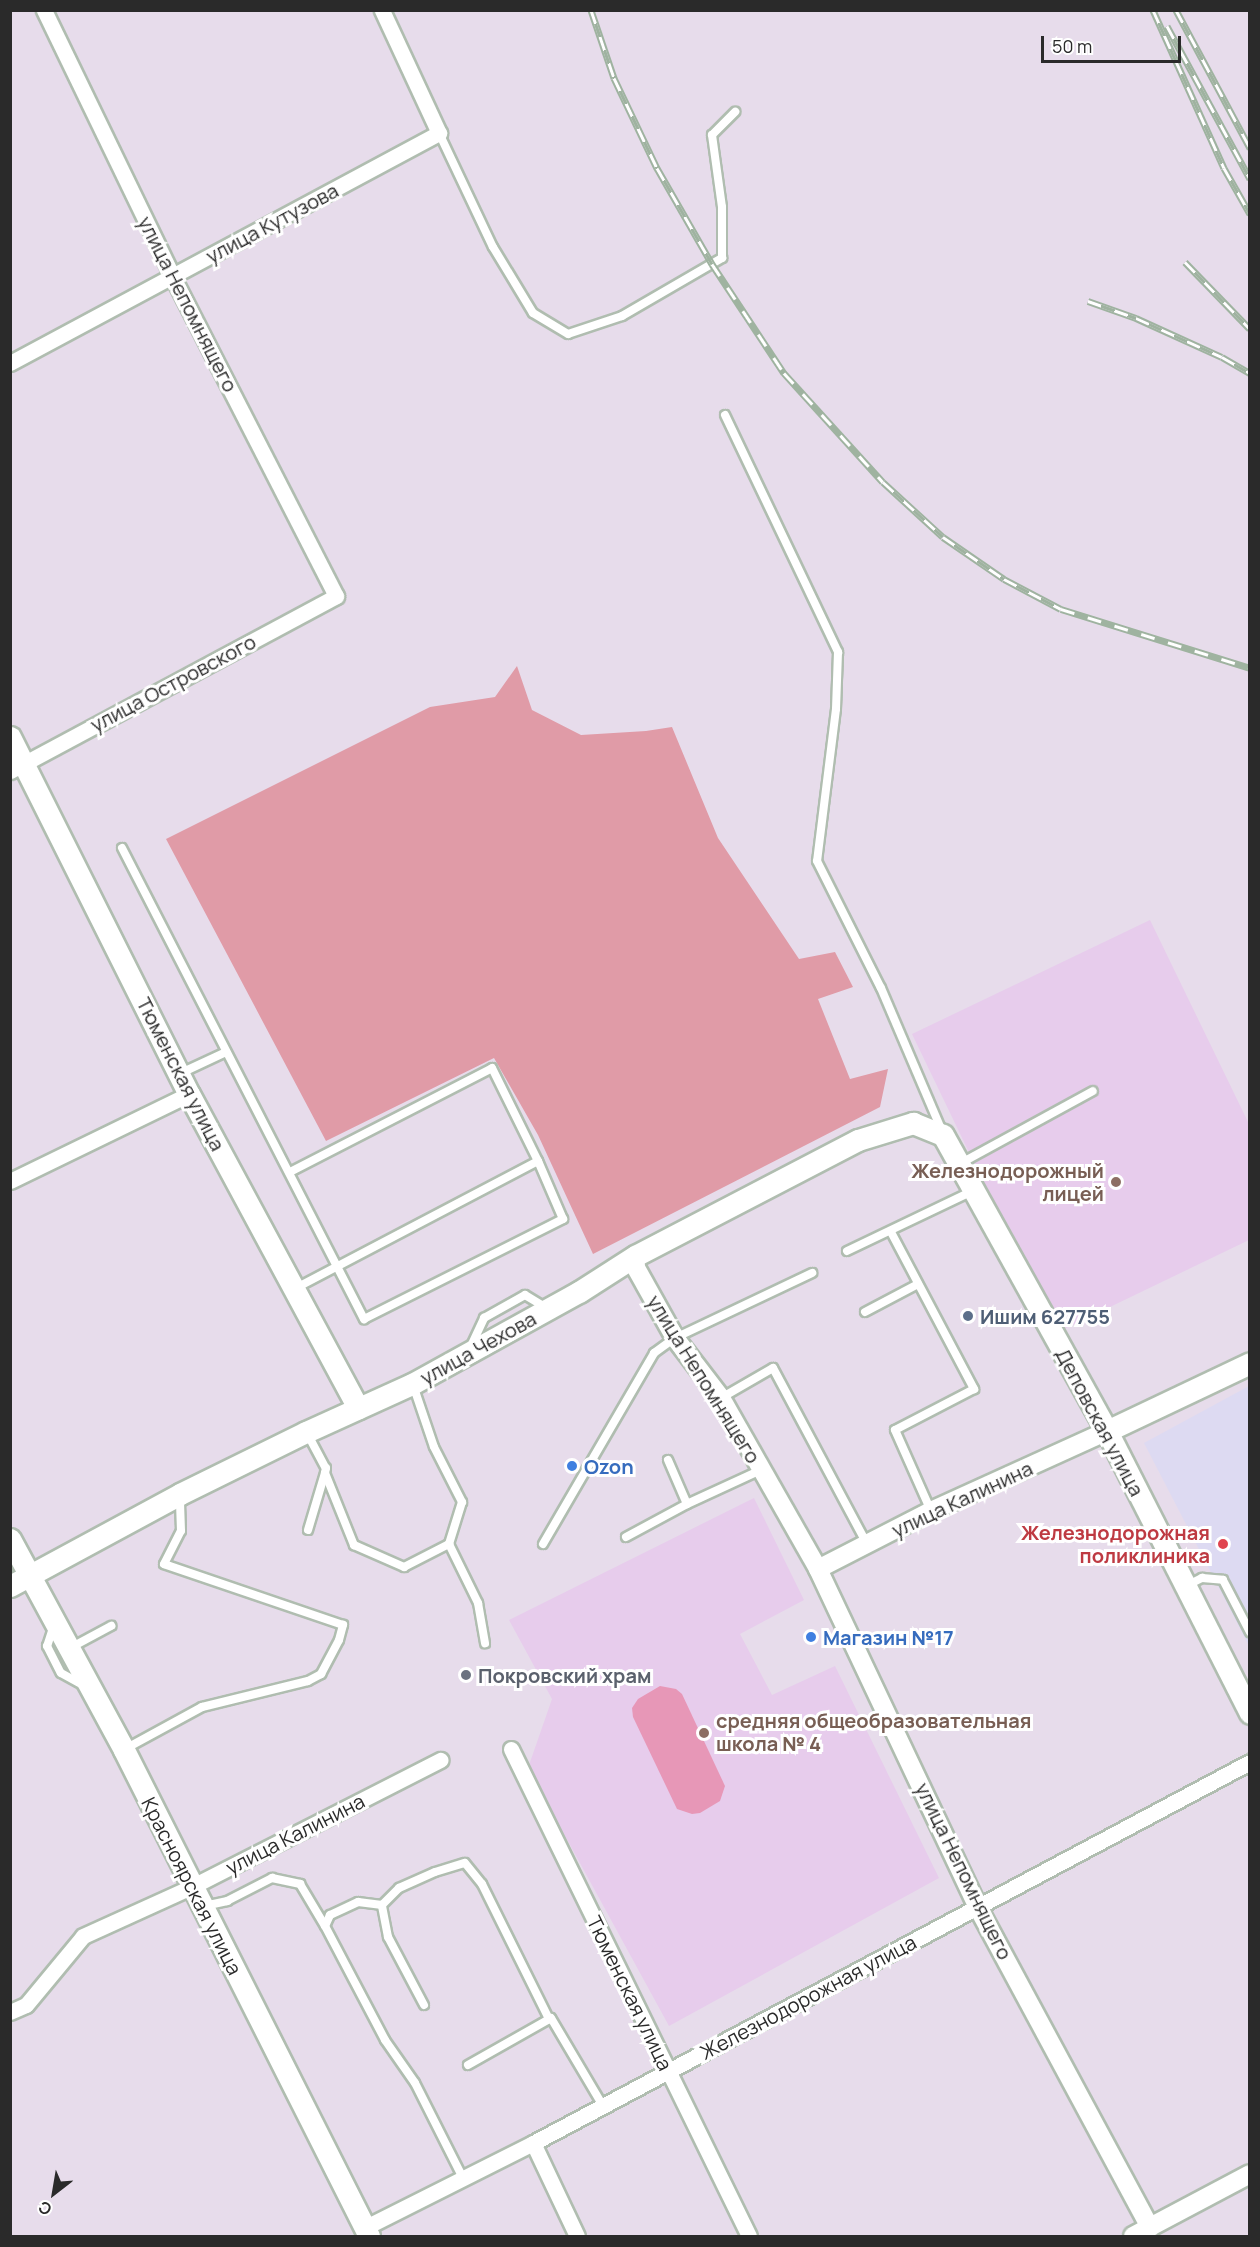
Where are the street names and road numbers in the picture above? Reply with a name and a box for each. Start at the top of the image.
street label: улица Кутузова [202,178,342,268]
street label: улица Непомнящего [133,212,243,396]
street label: улица Островского [86,629,260,737]
street label: Тюменская улица [132,993,230,1155]
street label: улица Непомнящего [642,1290,766,1468]
street label: улица Чехова [416,1306,540,1390]
street label: Деповская улица [1051,1344,1149,1500]
street label: улица Калинина [888,1456,1036,1542]
street label: улица Непомнящего [911,1779,1017,1963]
street label: улица Калинина [222,1789,368,1879]
street label: Красноярская улица [137,1793,247,1979]
street label: Тюменская улица [582,1912,678,2074]
street label: Железнодорожная улица [696,1930,920,2064]

